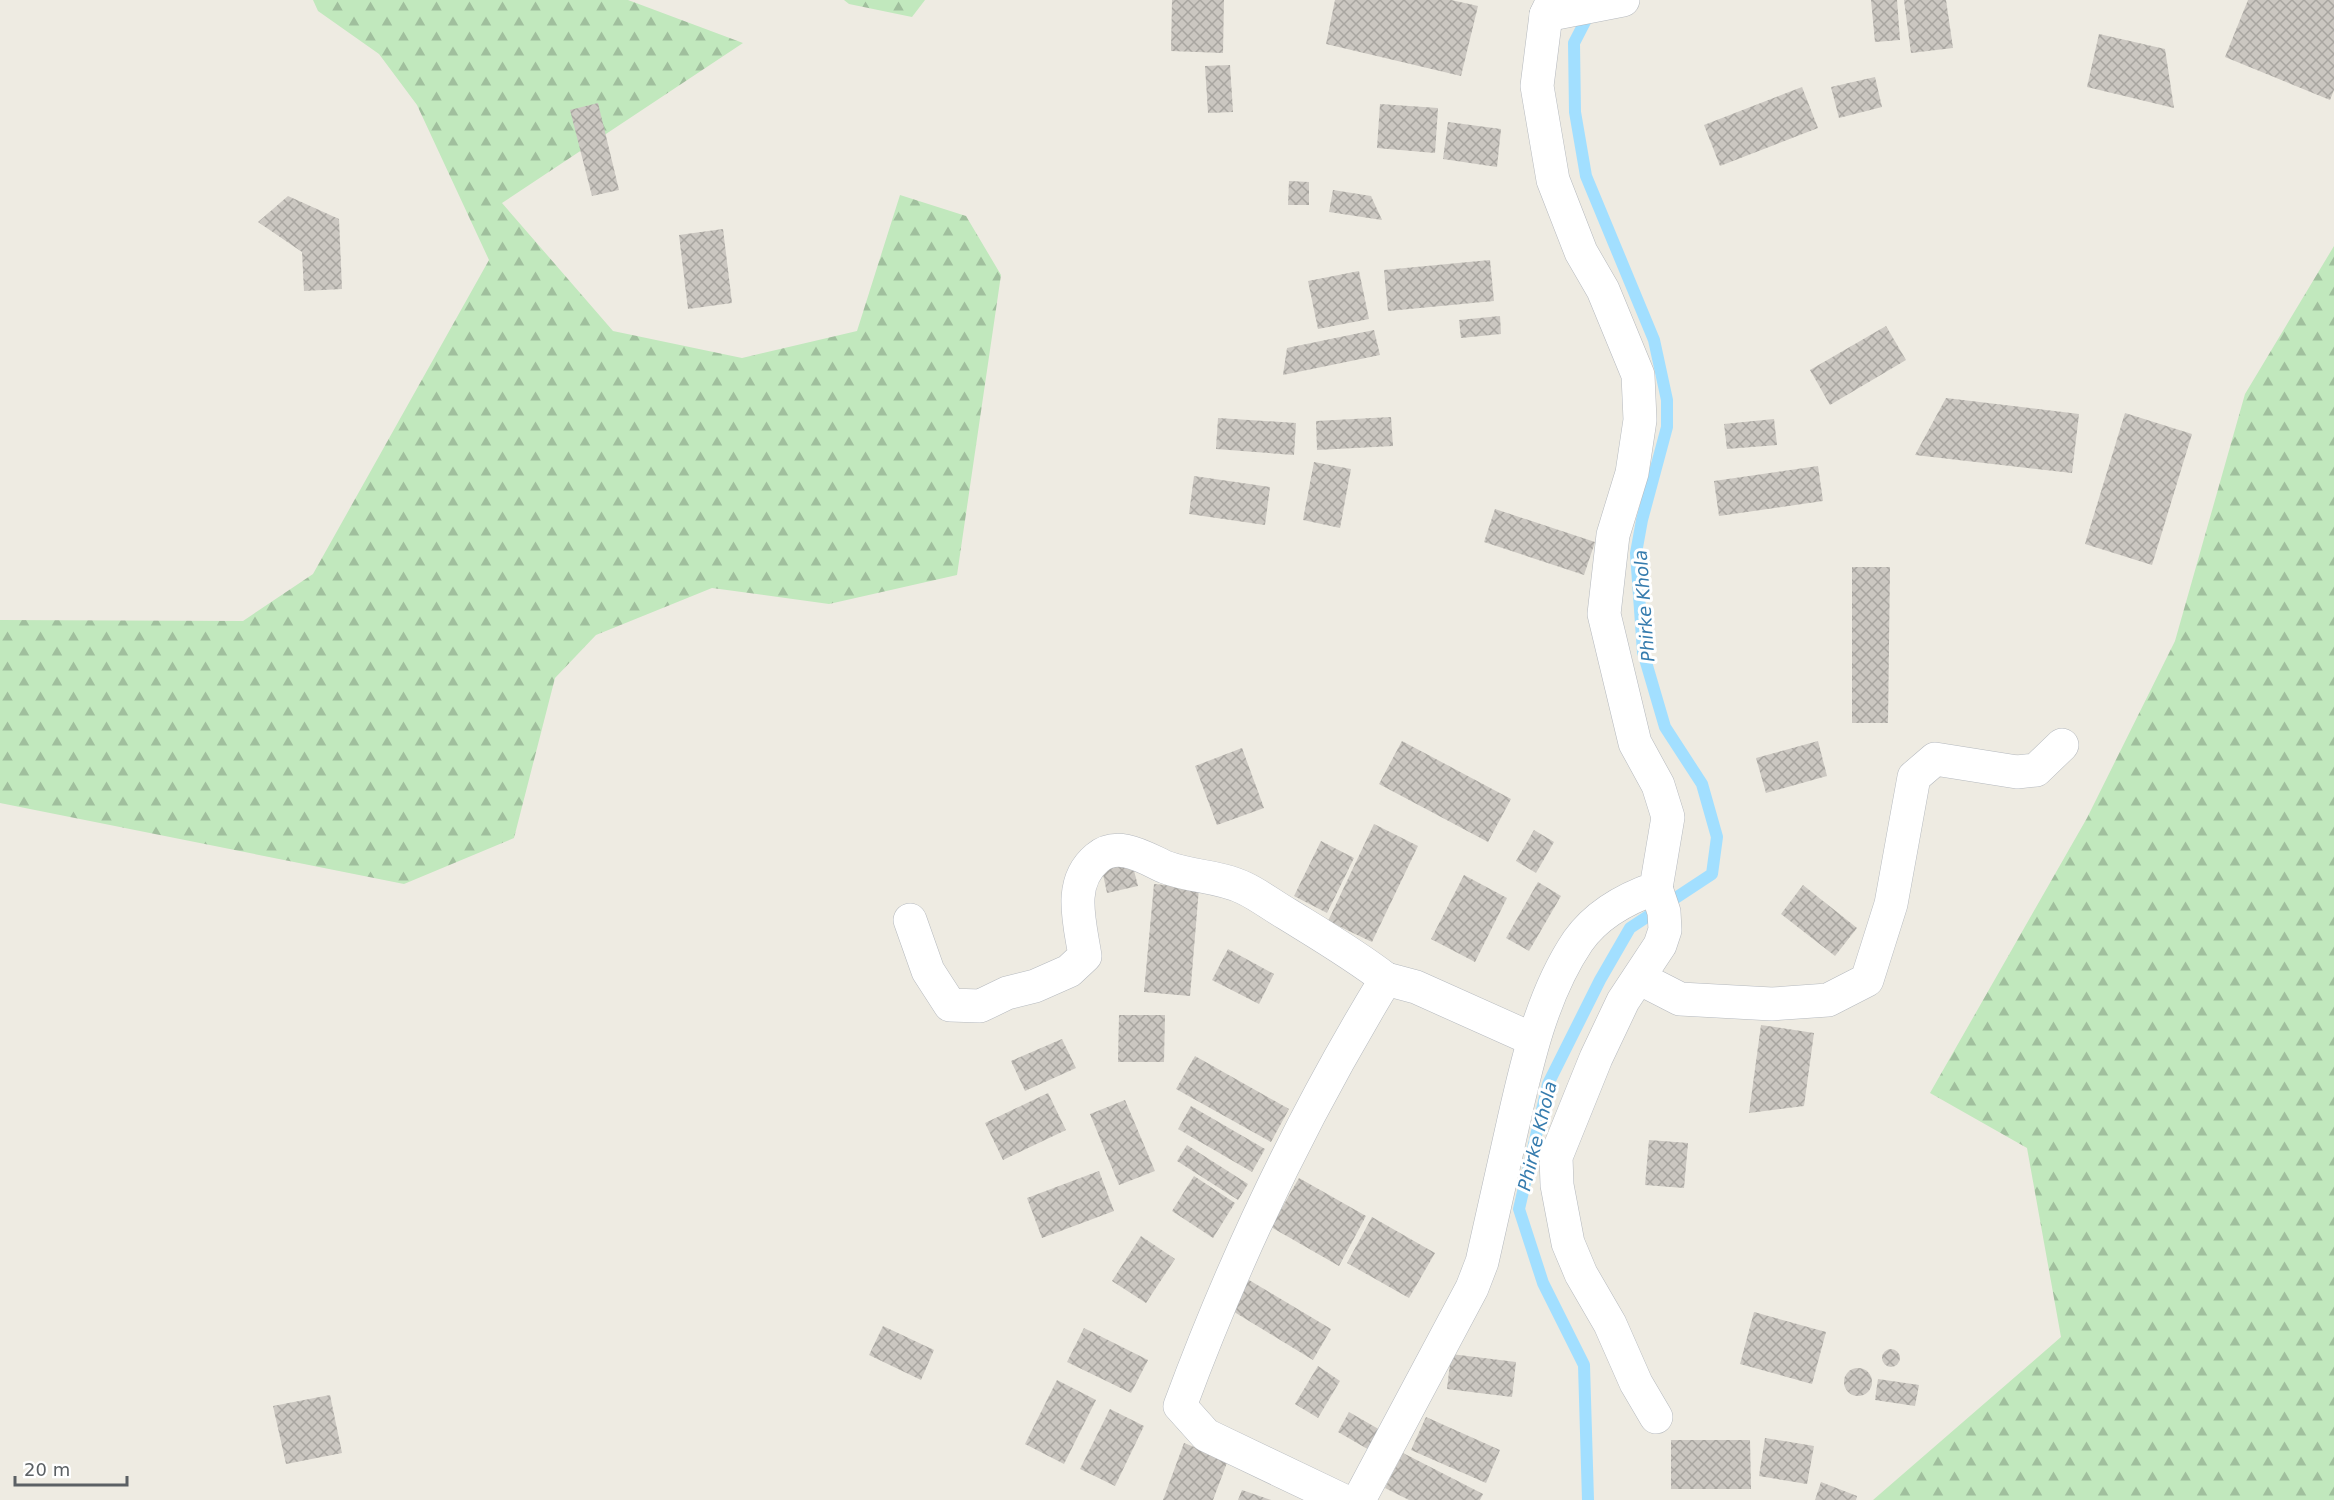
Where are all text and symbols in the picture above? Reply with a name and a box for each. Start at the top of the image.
water label: Phirke Khola [1630,549,1658,663]
water label: Phirke Khola [1513,1079,1561,1193]
scale bar [15,1449,128,1487]
text: 20 m [24,1459,70,1480]

